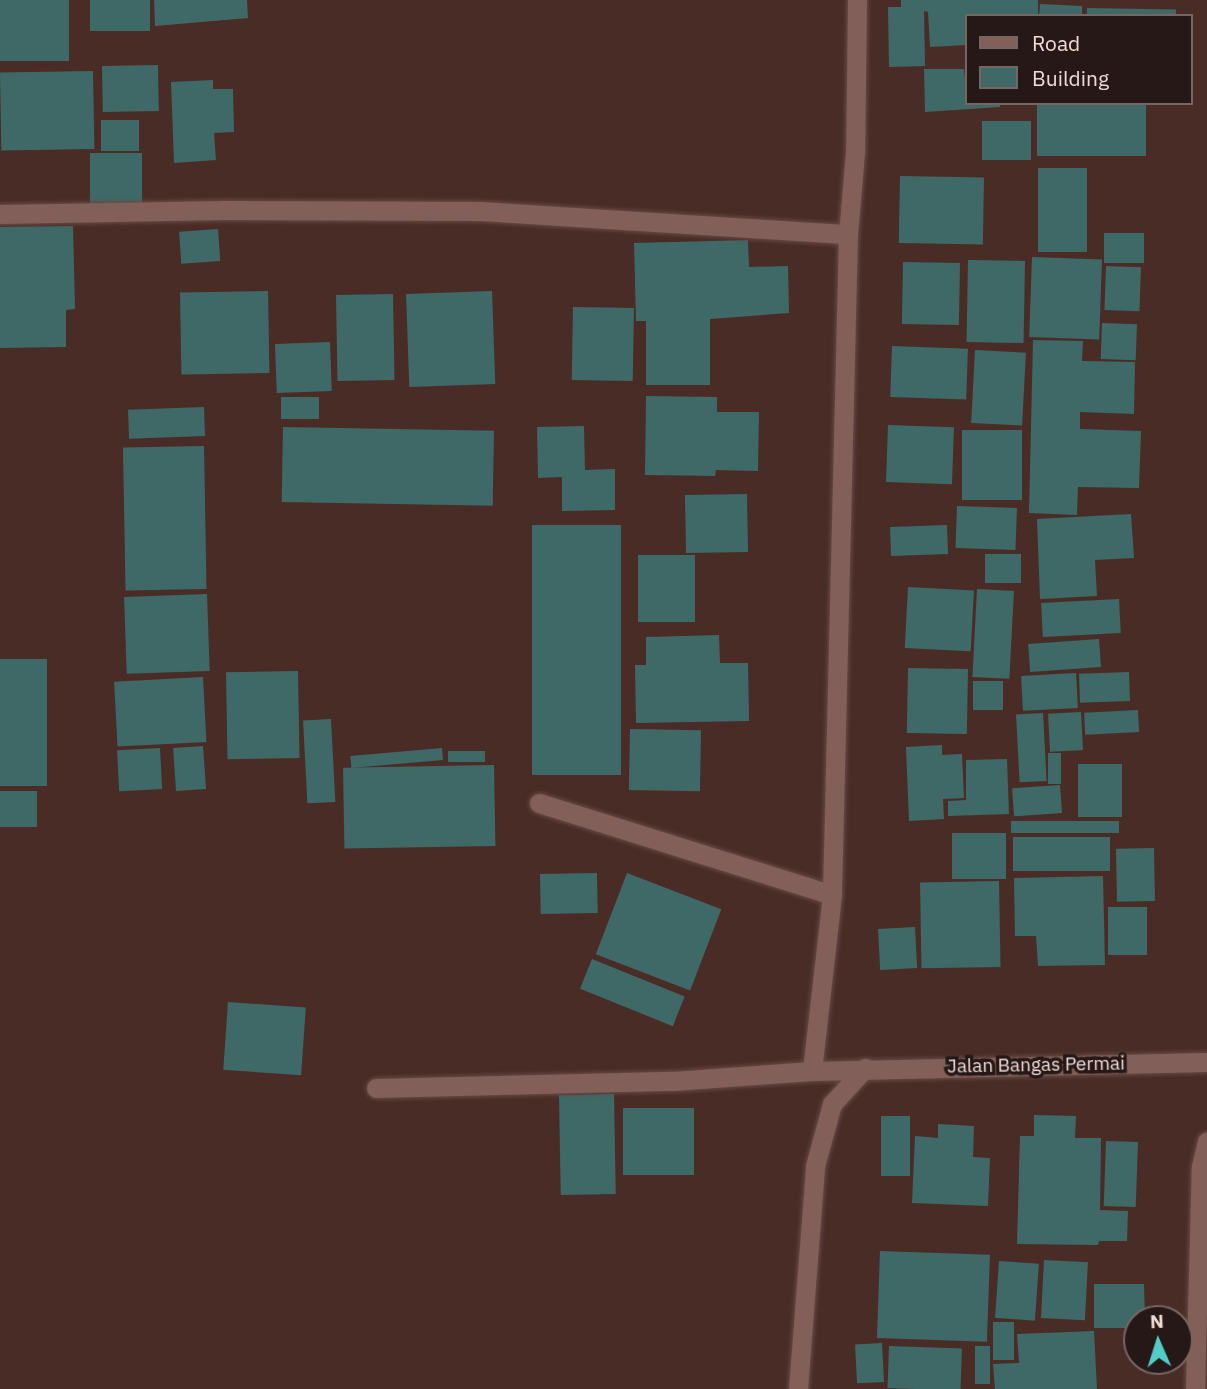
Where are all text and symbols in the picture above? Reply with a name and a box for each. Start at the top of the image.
legend [965,14,1193,105]
text: Road [1032,29,1080,57]
text: Building [1032,64,1109,92]
street label: Jalan Bangas Permai [947,1052,1125,1078]
north arrow [1123,1305,1193,1375]
text: N [1149,1309,1164,1333]

